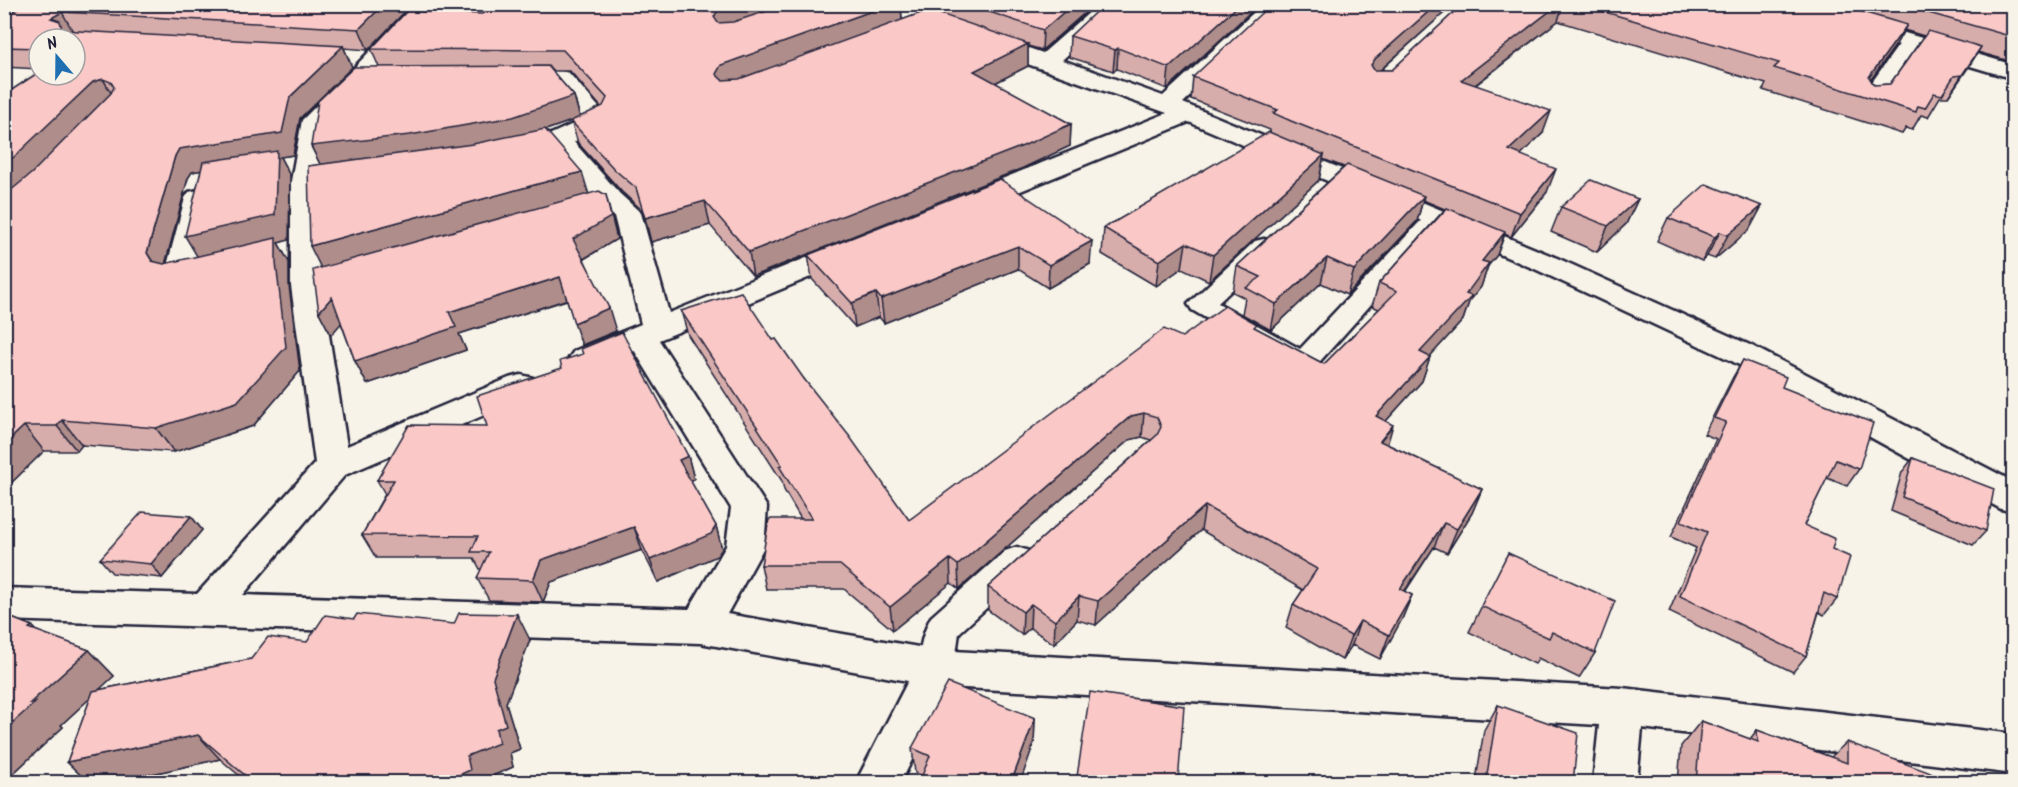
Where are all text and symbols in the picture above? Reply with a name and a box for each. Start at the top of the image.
north arrow [27,27,87,87]
text: N [43,31,61,58]

